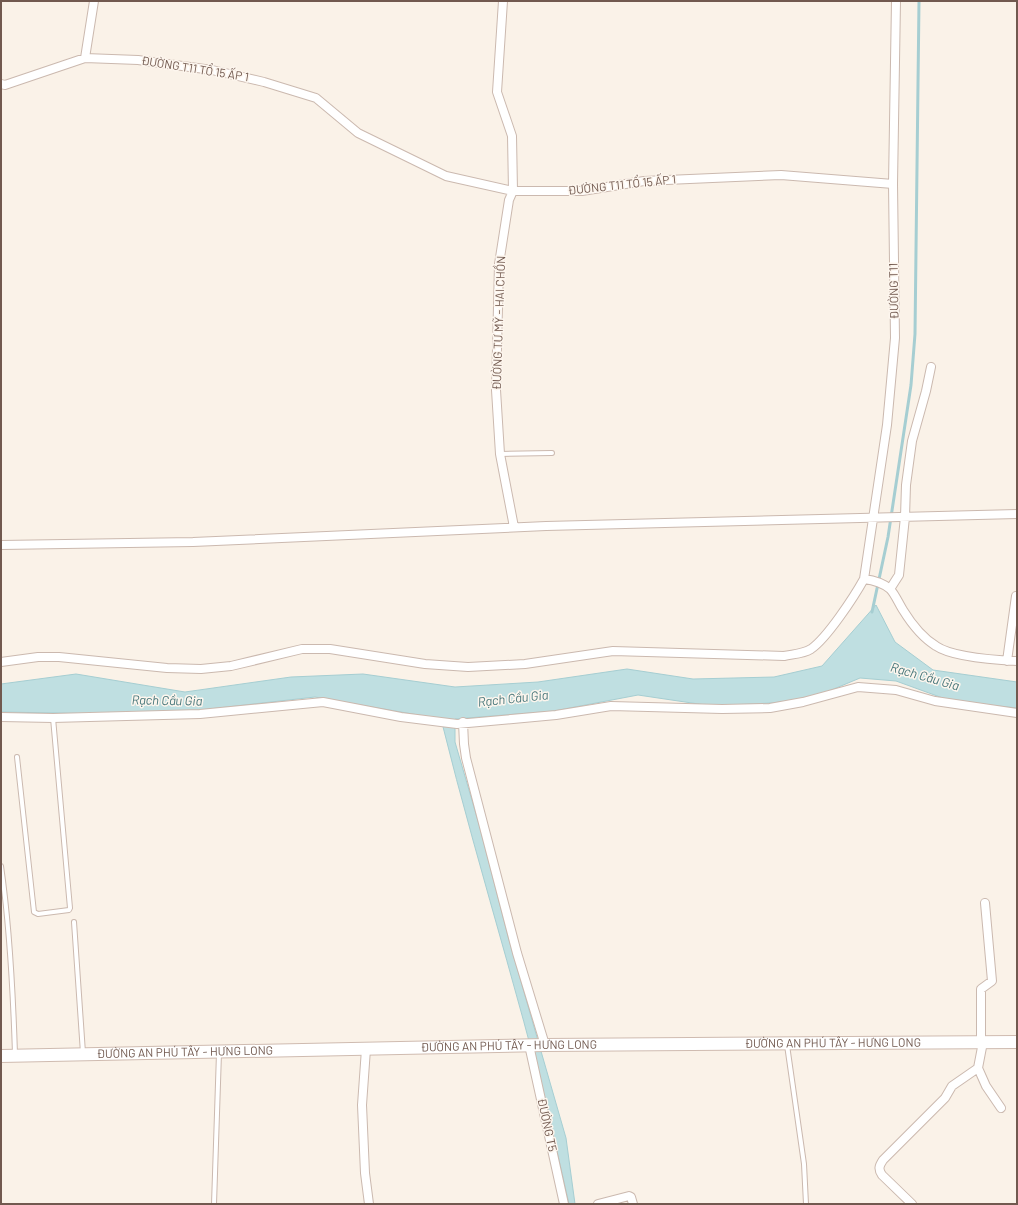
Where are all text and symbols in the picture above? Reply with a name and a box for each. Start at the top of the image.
street label: ĐƯỜNG T11 TỔ 15 ẤP 1 [140,52,250,83]
street label: ĐƯỜNG T11 TỔ 15 ẤP 1 [567,170,677,197]
street label: ĐƯỜNG TƯ MỸ - HAI CHỒN [489,256,507,390]
street label: ĐƯỜNG T11 [886,263,900,319]
water label: Rạch Cầu Gia [889,659,961,694]
water label: Rạch Cầu Gia [477,686,549,710]
water label: Rạch Cầu Gia [131,691,203,709]
street label: ĐƯỜNG AN PHÚ TÂY - HƯNG LONG [745,1035,921,1050]
street label: ĐƯỜNG AN PHÚ TÂY - HƯNG LONG [421,1037,597,1054]
street label: ĐƯỜNG AN PHÚ TÂY - HƯNG LONG [97,1042,273,1060]
street label: ĐƯỜNG T5 [536,1097,560,1153]

